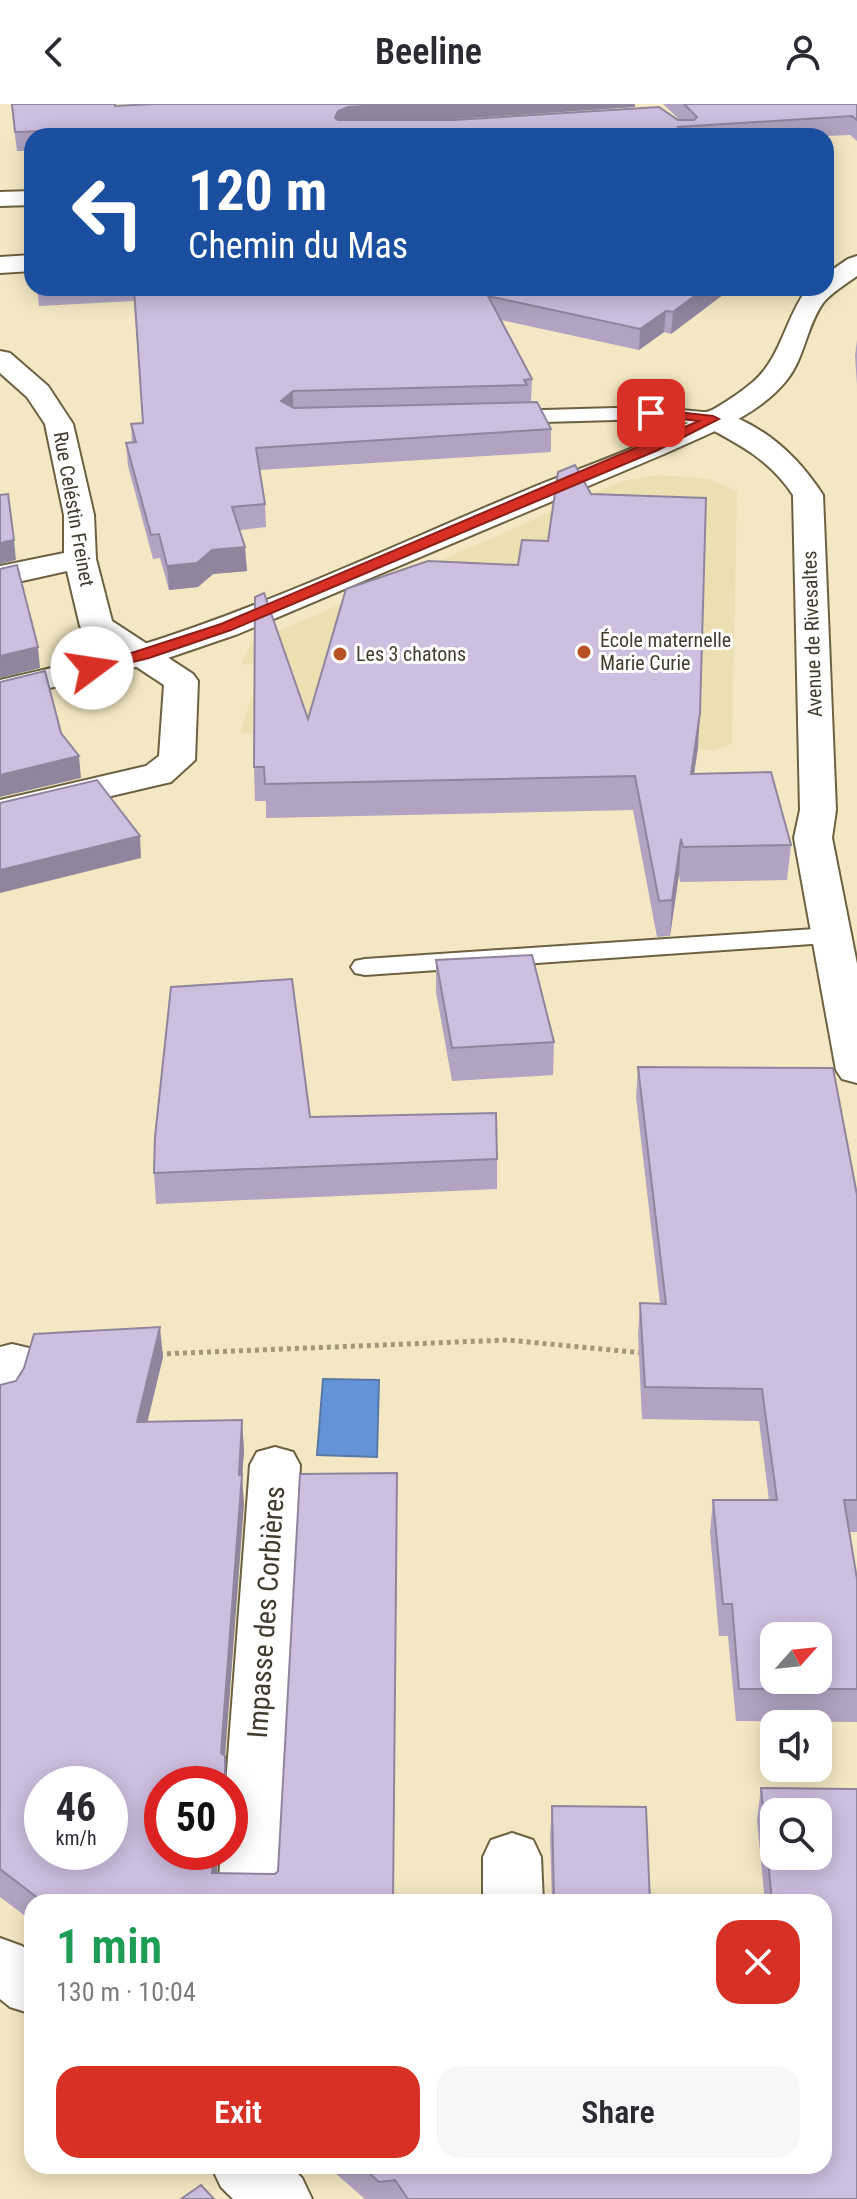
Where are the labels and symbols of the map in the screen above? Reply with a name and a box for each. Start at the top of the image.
pin [617,379,685,447]
street label: Rue Celéstin Freinet [49,430,99,588]
street label: Avenue de Rivesaltes [797,550,827,718]
position arrow [50,626,134,710]
place label: École maternelle Marie Curie [600,628,731,675]
place label: Les 3 chatons [356,642,466,666]
marker: École maternelle Marie Curie [575,643,593,661]
marker: Les 3 chatons [331,645,349,663]
street label: Impasse des Corbières [241,1485,291,1739]
north arrow [760,1622,832,1694]
speed limit sign: 50 [144,1766,248,1870]

